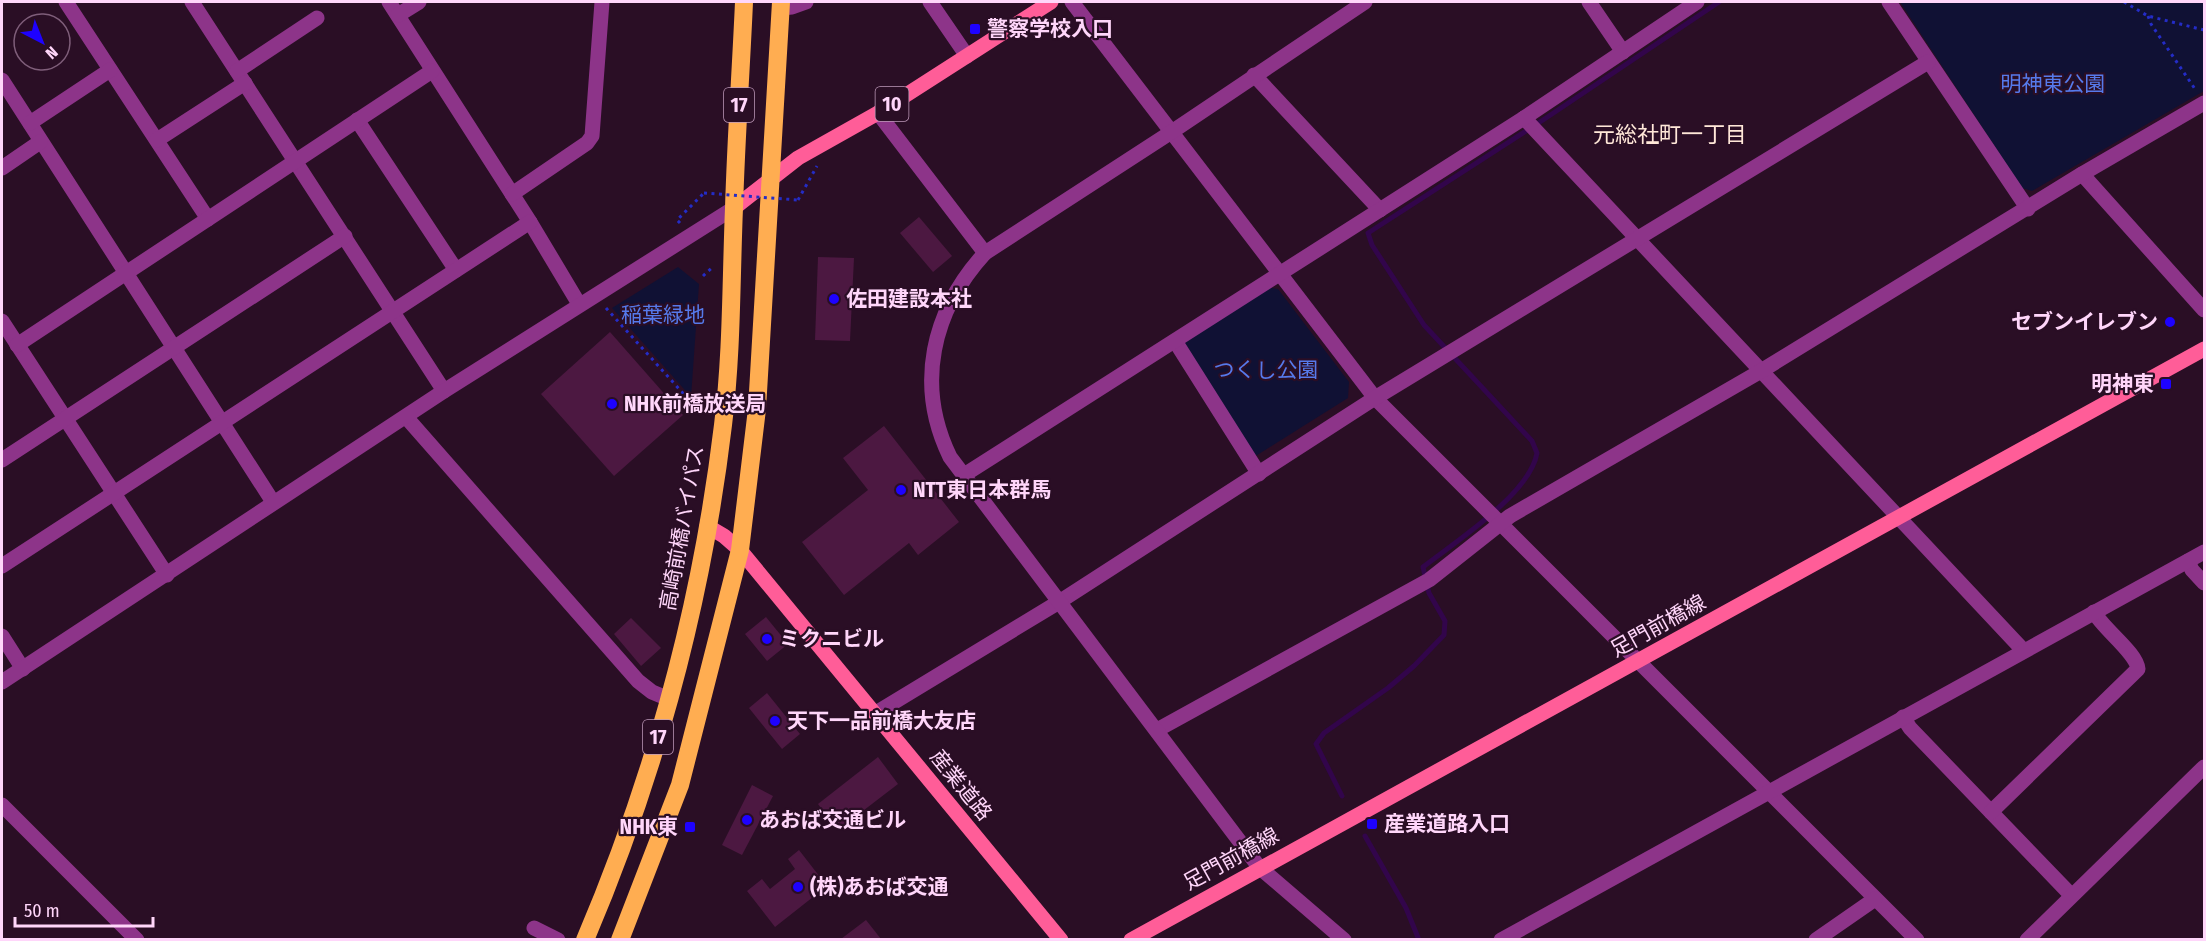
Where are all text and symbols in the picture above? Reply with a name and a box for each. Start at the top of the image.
north arrow [12,12,72,72]
place label: 警察学校入口 [987,16,1113,42]
marker: 警察学校入口 [968,22,982,36]
text: N [42,43,62,63]
park label: 明神東公園 [2001,71,2106,97]
road number: 10 [876,87,908,121]
road number: 17 [724,88,754,122]
district label: 元総社町一丁目 [1593,121,1747,148]
place label: 佐田建設本社 [846,286,972,312]
marker: 佐田建設本社 [827,292,841,306]
park label: 稲葉緑地 [621,302,705,328]
place label: セブンイレブン [2011,309,2158,335]
marker: セブンイレブン [2163,315,2177,329]
park label: つくし公園 [1214,357,1319,383]
place label: 明神東 [2091,371,2154,397]
marker: 明神東 [2159,377,2173,391]
place label: NHK前橋放送局 [624,391,766,417]
marker: NHK前橋放送局 [605,397,619,411]
street label: 高崎前橋バイパス [655,443,709,613]
place label: NTT東日本群馬 [913,477,1051,503]
marker: NTT東日本群馬 [894,483,908,497]
street label: 足門前橋線 [1606,589,1710,663]
place label: ミクニビル [779,626,884,652]
marker: ミクニビル [760,632,774,646]
place label: 天下一品前橋大友店 [787,708,976,734]
marker: 天下一品前橋大友店 [768,714,782,728]
road number: 17 [643,720,673,754]
street label: 産業道路 [924,744,998,826]
place label: あおば交通ビル [759,807,906,833]
place label: 産業道路入口 [1384,811,1510,837]
marker: あおば交通ビル [740,813,754,827]
place label: NHK東 [620,814,678,840]
marker: 産業道路入口 [1365,817,1379,831]
marker: NHK東 [683,820,697,834]
street label: 足門前橋線 [1179,822,1283,896]
place label: (株)あおば交通 [810,874,949,900]
marker: (株)あおば交通 [791,880,805,894]
scale bar [15,890,153,928]
text: 50 m [24,900,60,922]

